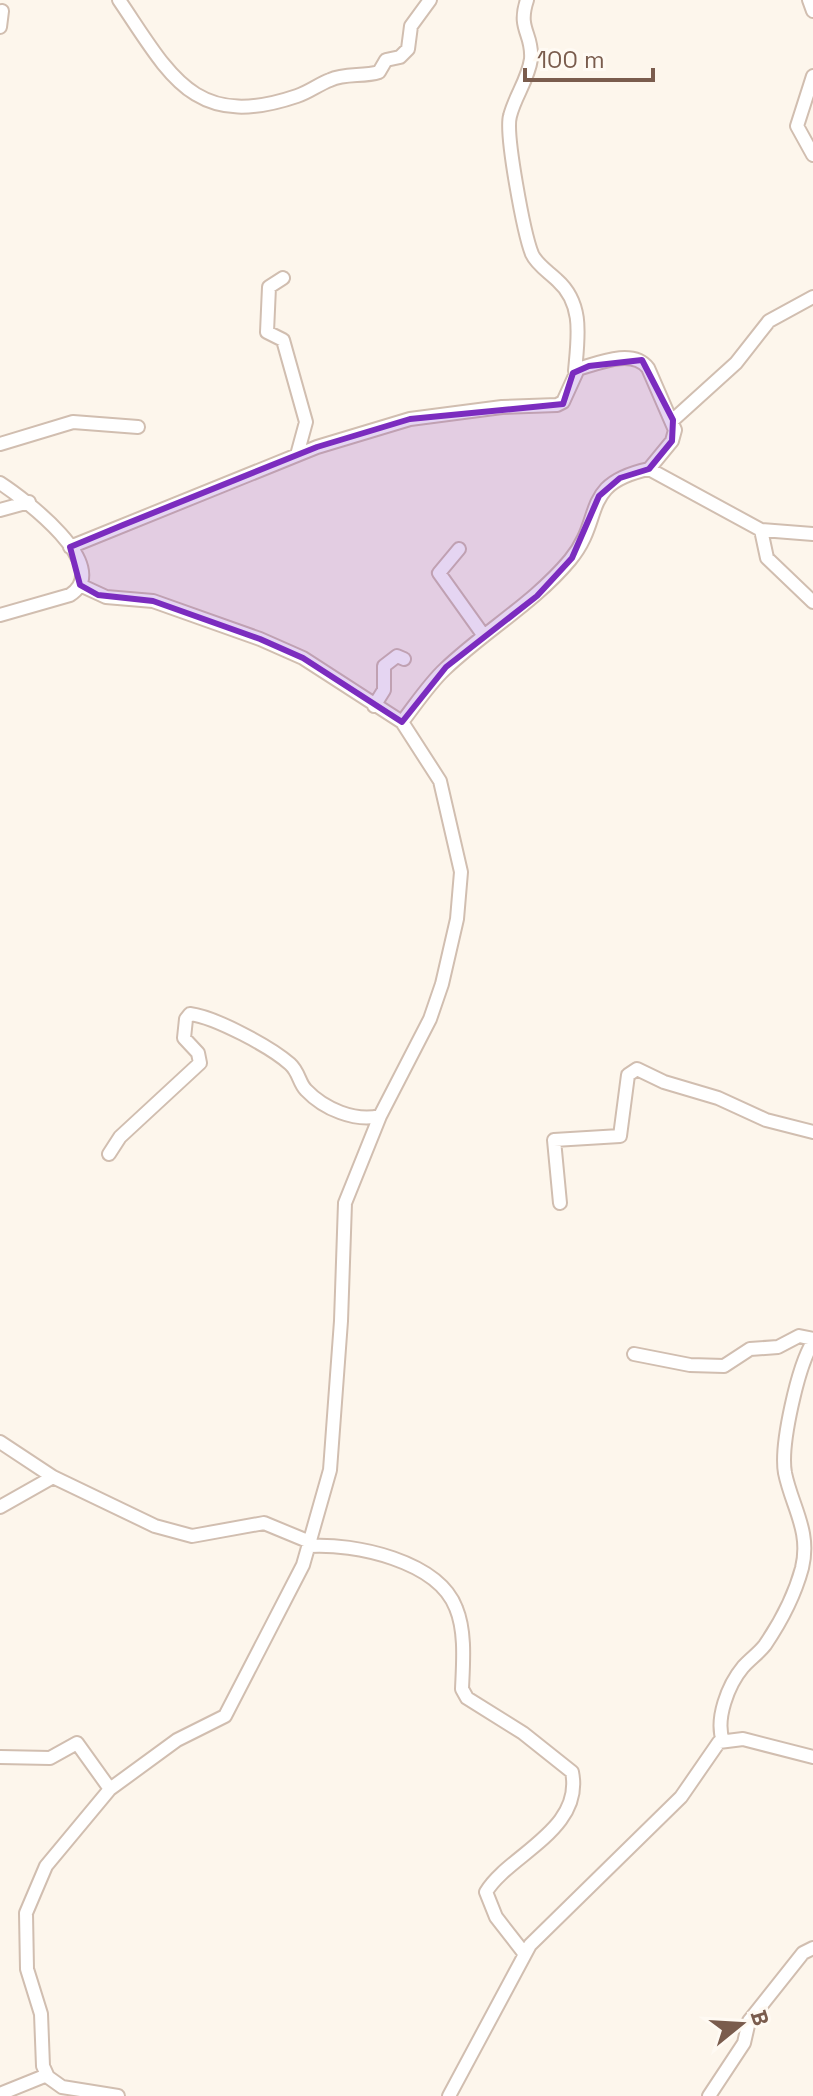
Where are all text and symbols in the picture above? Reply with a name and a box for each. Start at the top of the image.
scale bar [525,32,653,82]
text: 100 m [537,44,605,75]
north arrow [701,1984,781,2064]
text: B [744,2007,776,2029]

